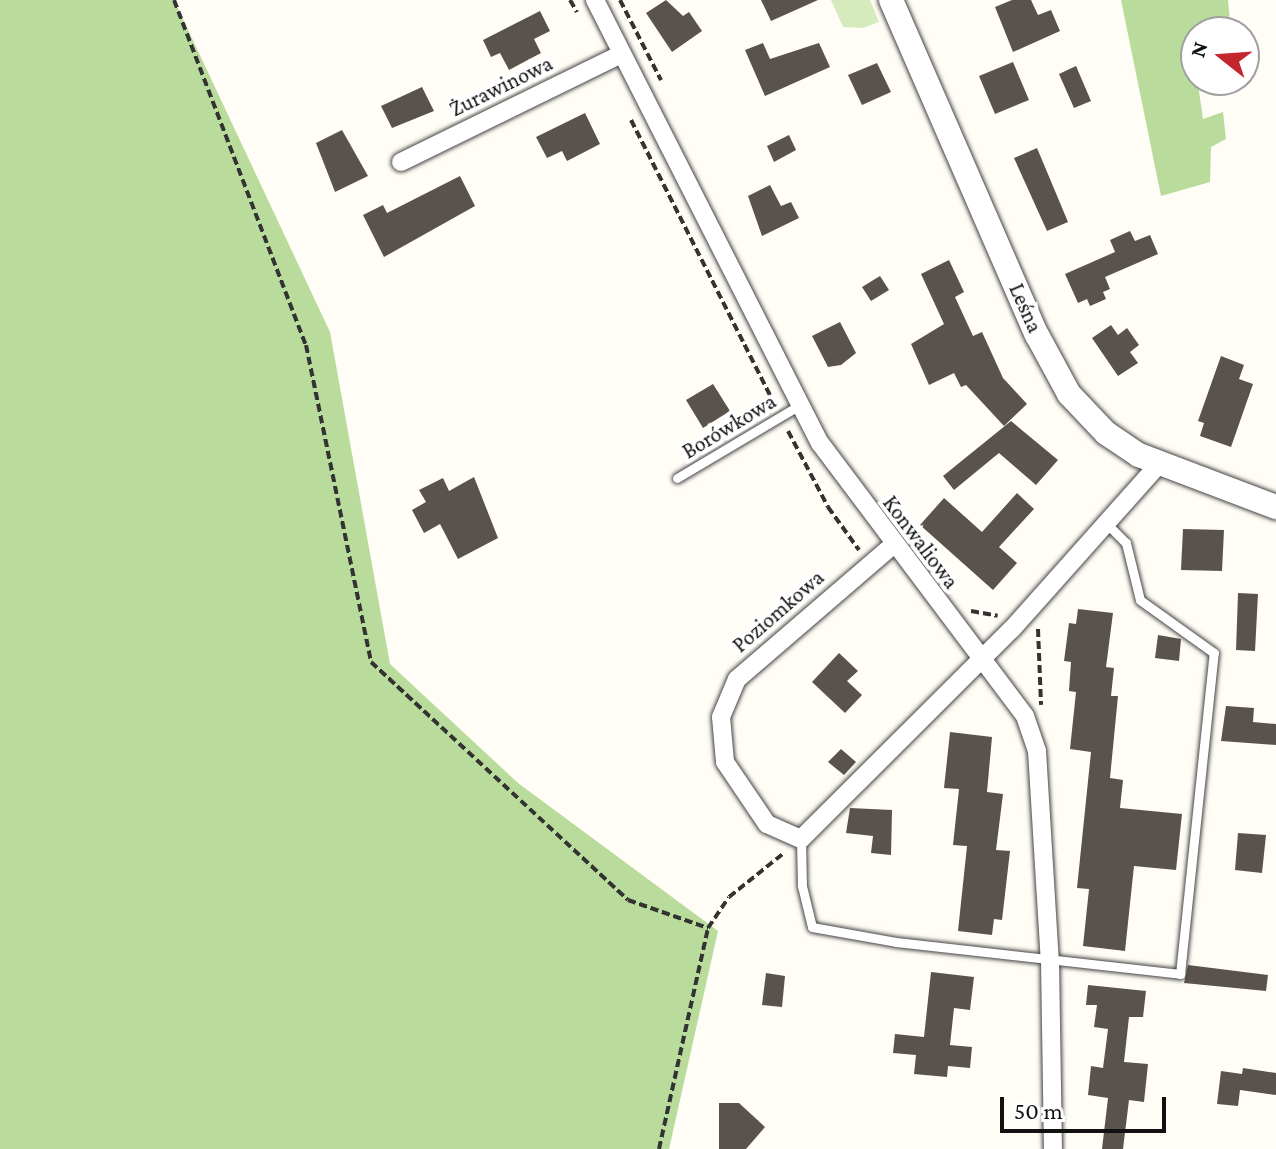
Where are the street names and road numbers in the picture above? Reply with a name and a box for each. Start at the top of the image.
street label: Żurawinowa [445,50,557,122]
street label: Leśna [1004,279,1048,337]
street label: Borówkowa [677,388,781,464]
street label: Konwaliowa [877,490,965,594]
street label: Poziomkowa [727,564,829,658]

